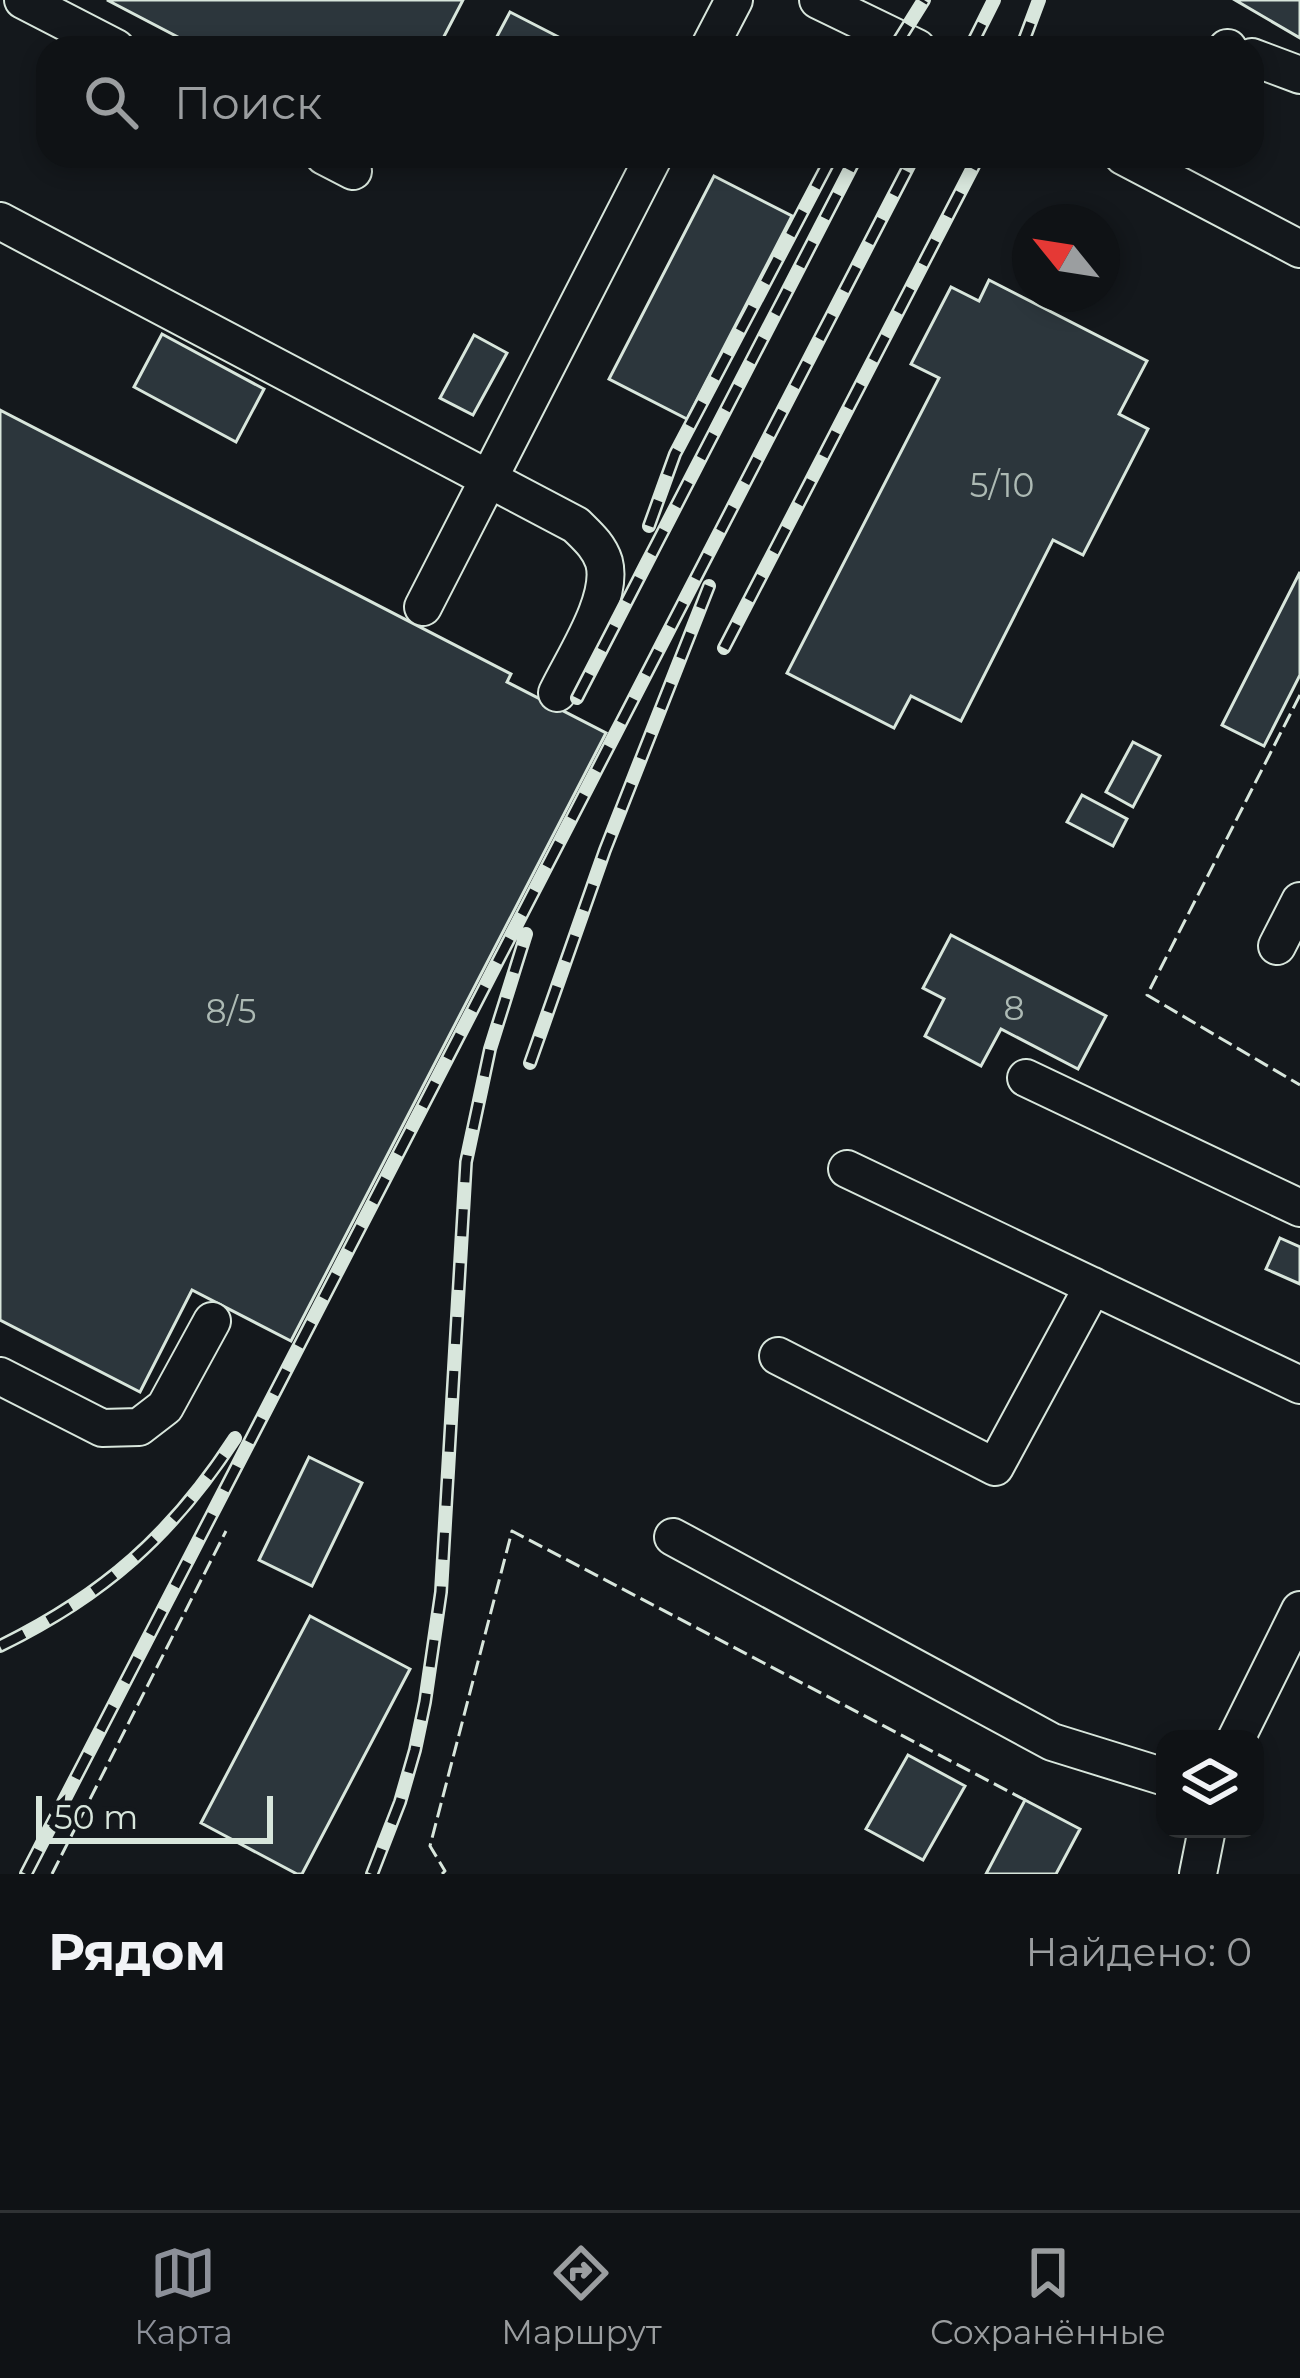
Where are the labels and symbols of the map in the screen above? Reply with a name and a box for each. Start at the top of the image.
north arrow [1012,204,1120,312]
house number: 5/10 [970,465,1034,505]
house number: 8 [1003,988,1025,1028]
house number: 8/5 [206,991,256,1031]
scale bar [36,1790,273,1843]

